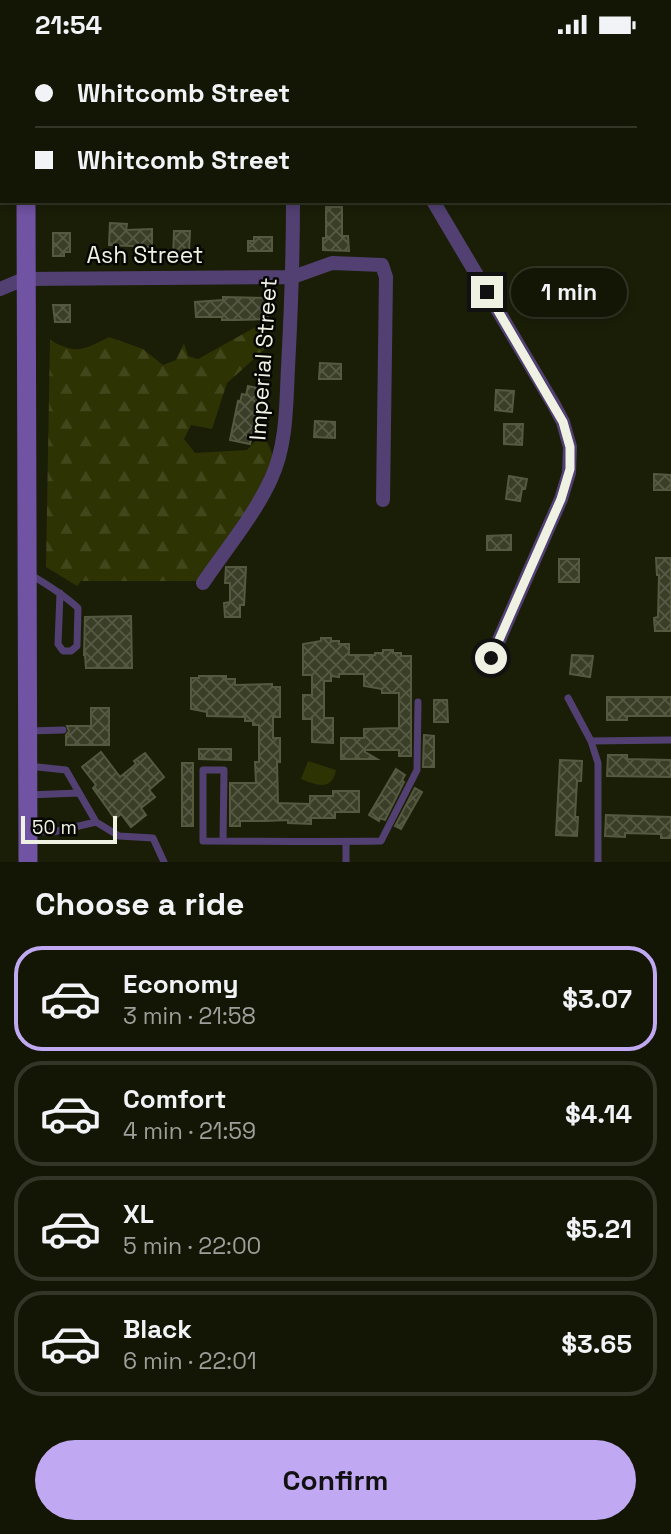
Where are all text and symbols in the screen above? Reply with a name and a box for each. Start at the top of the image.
text: 21:54 [35,8,102,42]
text: Whitcomb Street [77,76,290,110]
text: Whitcomb Street [77,143,290,177]
street label: Ash Street [87,240,203,270]
callout: 1 min [512,267,627,317]
route end [471,276,503,308]
street label: Imperial Street [242,277,284,441]
text: 1 min [541,277,597,307]
route start [475,642,507,674]
scale bar [21,813,117,845]
text: 50 m [32,815,77,840]
text: Choose a ride [35,884,245,924]
icon: car [39,967,102,1030]
text: Economy [123,967,239,1001]
text: $3.07 [562,982,632,1016]
text: 3 min · 21:58 [123,1001,256,1031]
icon: car [39,1082,102,1145]
text: Comfort [123,1082,226,1116]
text: $4.14 [565,1097,632,1131]
text: 4 min · 21:59 [123,1116,256,1146]
icon: car [39,1197,102,1260]
text: XL [123,1197,154,1231]
text: $5.21 [566,1212,632,1246]
text: 5 min · 22:00 [123,1231,261,1261]
icon: car [39,1312,102,1375]
text: Black [123,1312,192,1346]
text: $3.65 [561,1327,632,1361]
text: 6 min · 22:01 [123,1346,257,1376]
button: Confirm [35,1440,636,1520]

